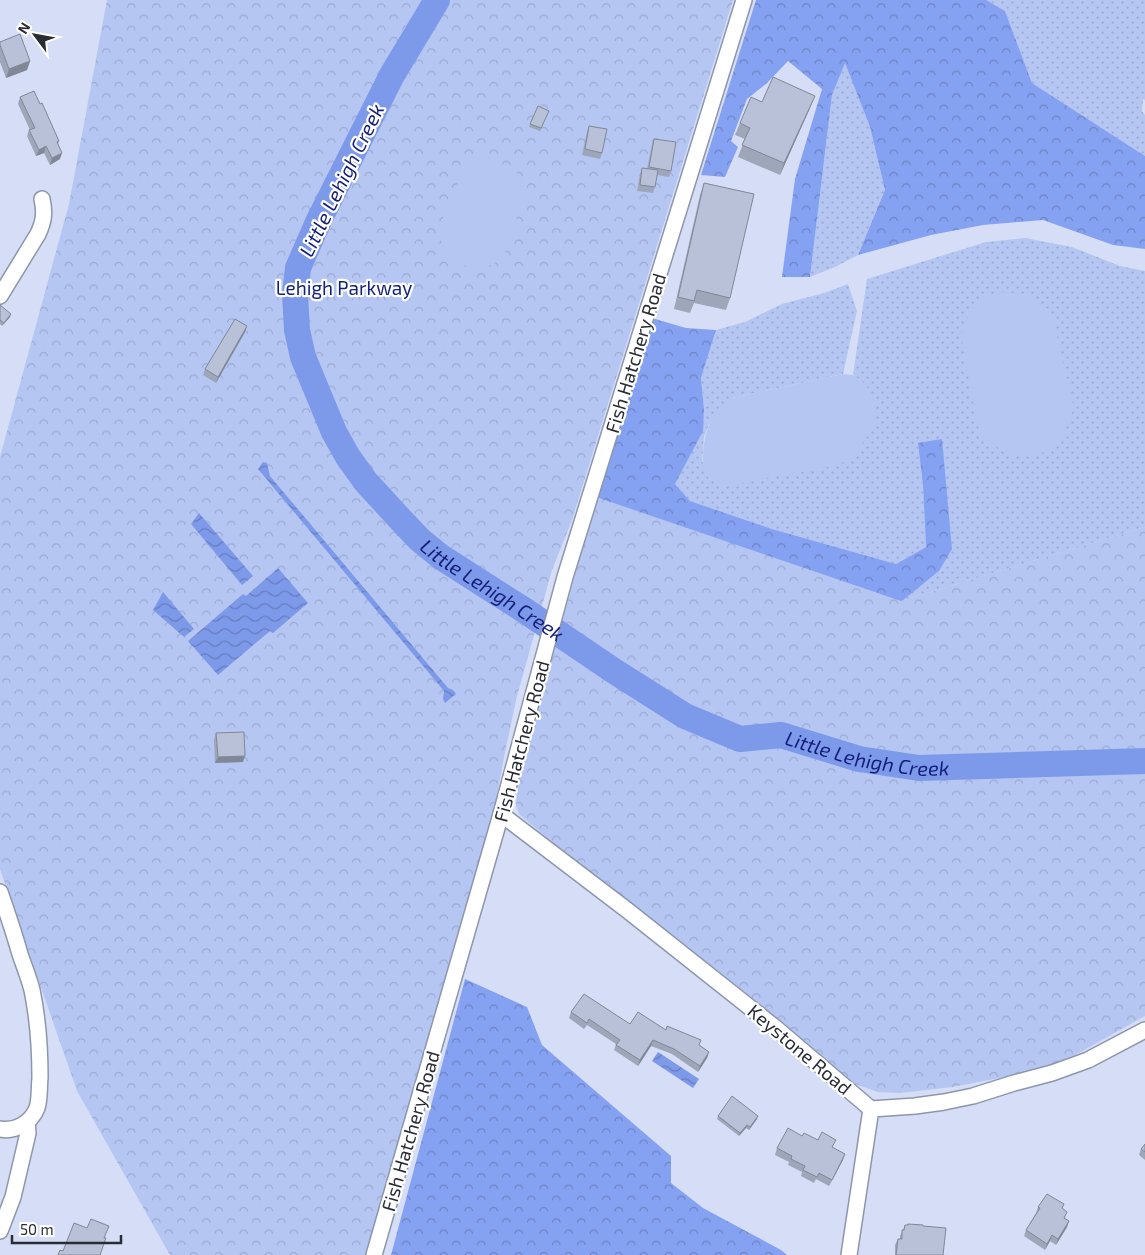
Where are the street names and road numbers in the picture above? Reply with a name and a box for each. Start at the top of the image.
street label: Fish Hatchery Road [600,270,670,436]
street label: Fish Hatchery Road [488,658,554,824]
street label: Keystone Road [744,999,856,1099]
street label: Fish Hatchery Road [376,1048,444,1214]

